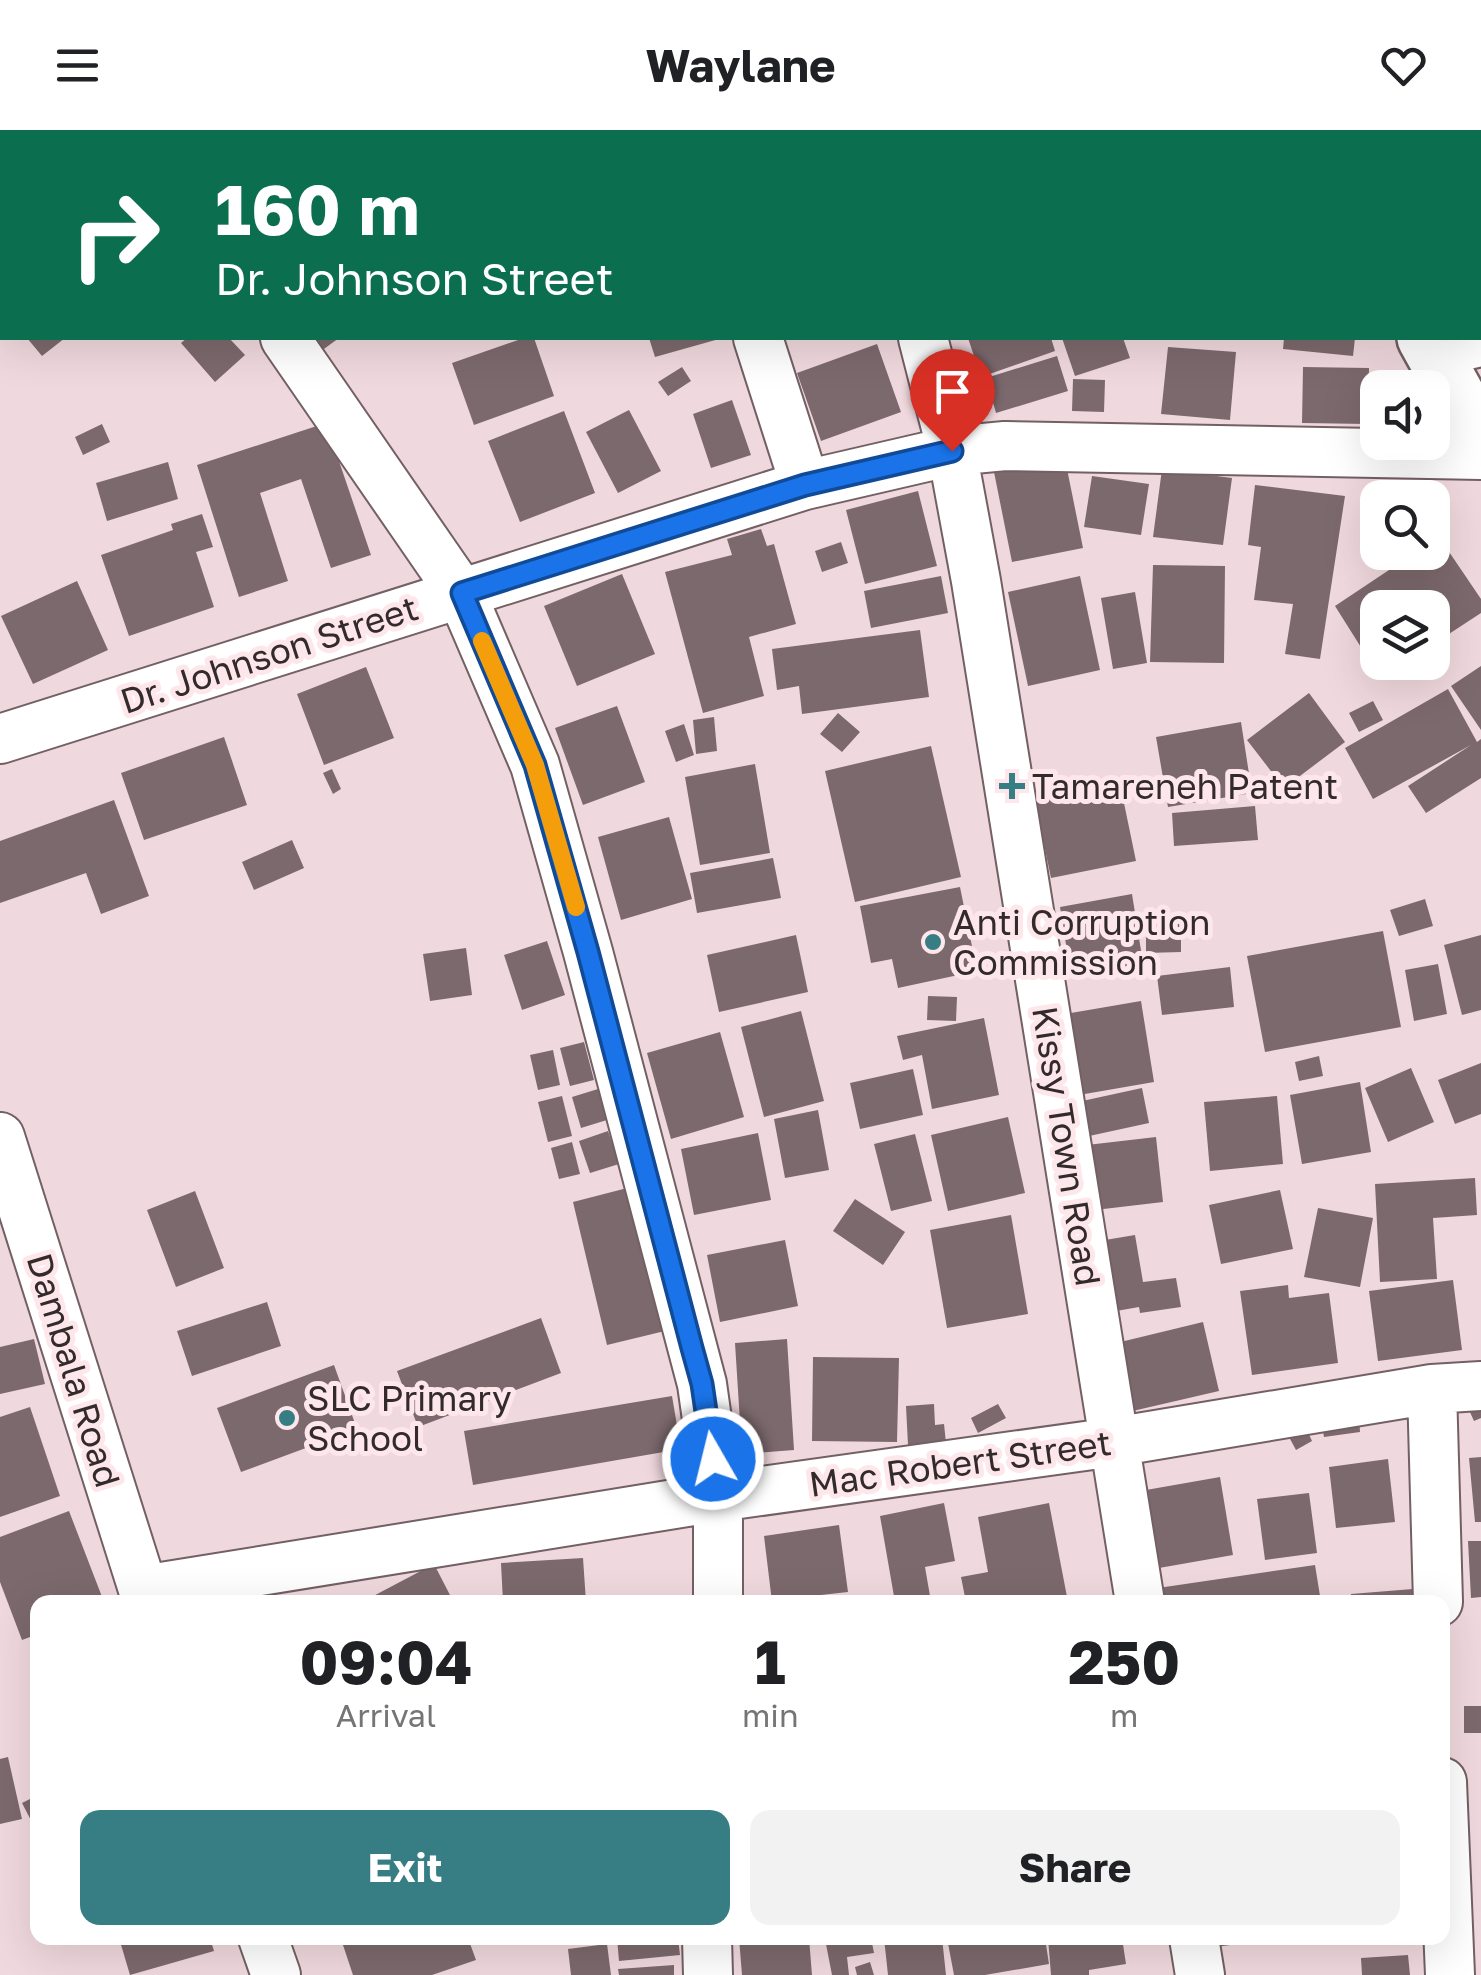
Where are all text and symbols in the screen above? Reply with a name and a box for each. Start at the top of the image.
icon: menu [50,38,105,93]
text: Waylane [645,38,836,92]
icon: heart [1376,38,1431,93]
text: 160 m [215,166,420,250]
icon: right [50,170,180,300]
text: Dr. Johnson Street [215,251,614,305]
pin [910,349,995,452]
icon: arrive [925,364,980,419]
map controls [1360,370,1450,680]
button: sound [1360,370,1450,460]
button: search [1360,480,1450,570]
street label: Dr. Johnson Street [115,586,423,722]
button: layers [1360,590,1450,680]
place label: Tamareneh Patent [1032,765,1338,807]
marker: Tamareneh Patent [1001,775,1023,797]
place label: Anti Corruption Commission [953,901,1210,983]
marker: Anti Corruption Commission [922,931,944,953]
street label: Kissy Town Road [1024,1003,1110,1289]
street label: Dambala Road [19,1248,129,1492]
place label: SLC Primary School [307,1377,512,1459]
marker: SLC Primary School [276,1407,298,1429]
position arrow [661,1407,765,1511]
street label: Mac Robert Street [806,1421,1114,1505]
text: 09:04 [300,1625,472,1697]
text: 1 [755,1625,786,1697]
text: 250 [1068,1625,1180,1697]
text: Arrival [336,1696,436,1734]
text: min [742,1696,799,1734]
text: m [1110,1696,1138,1734]
button: Exit [80,1810,730,1925]
button: Share [750,1810,1400,1925]

